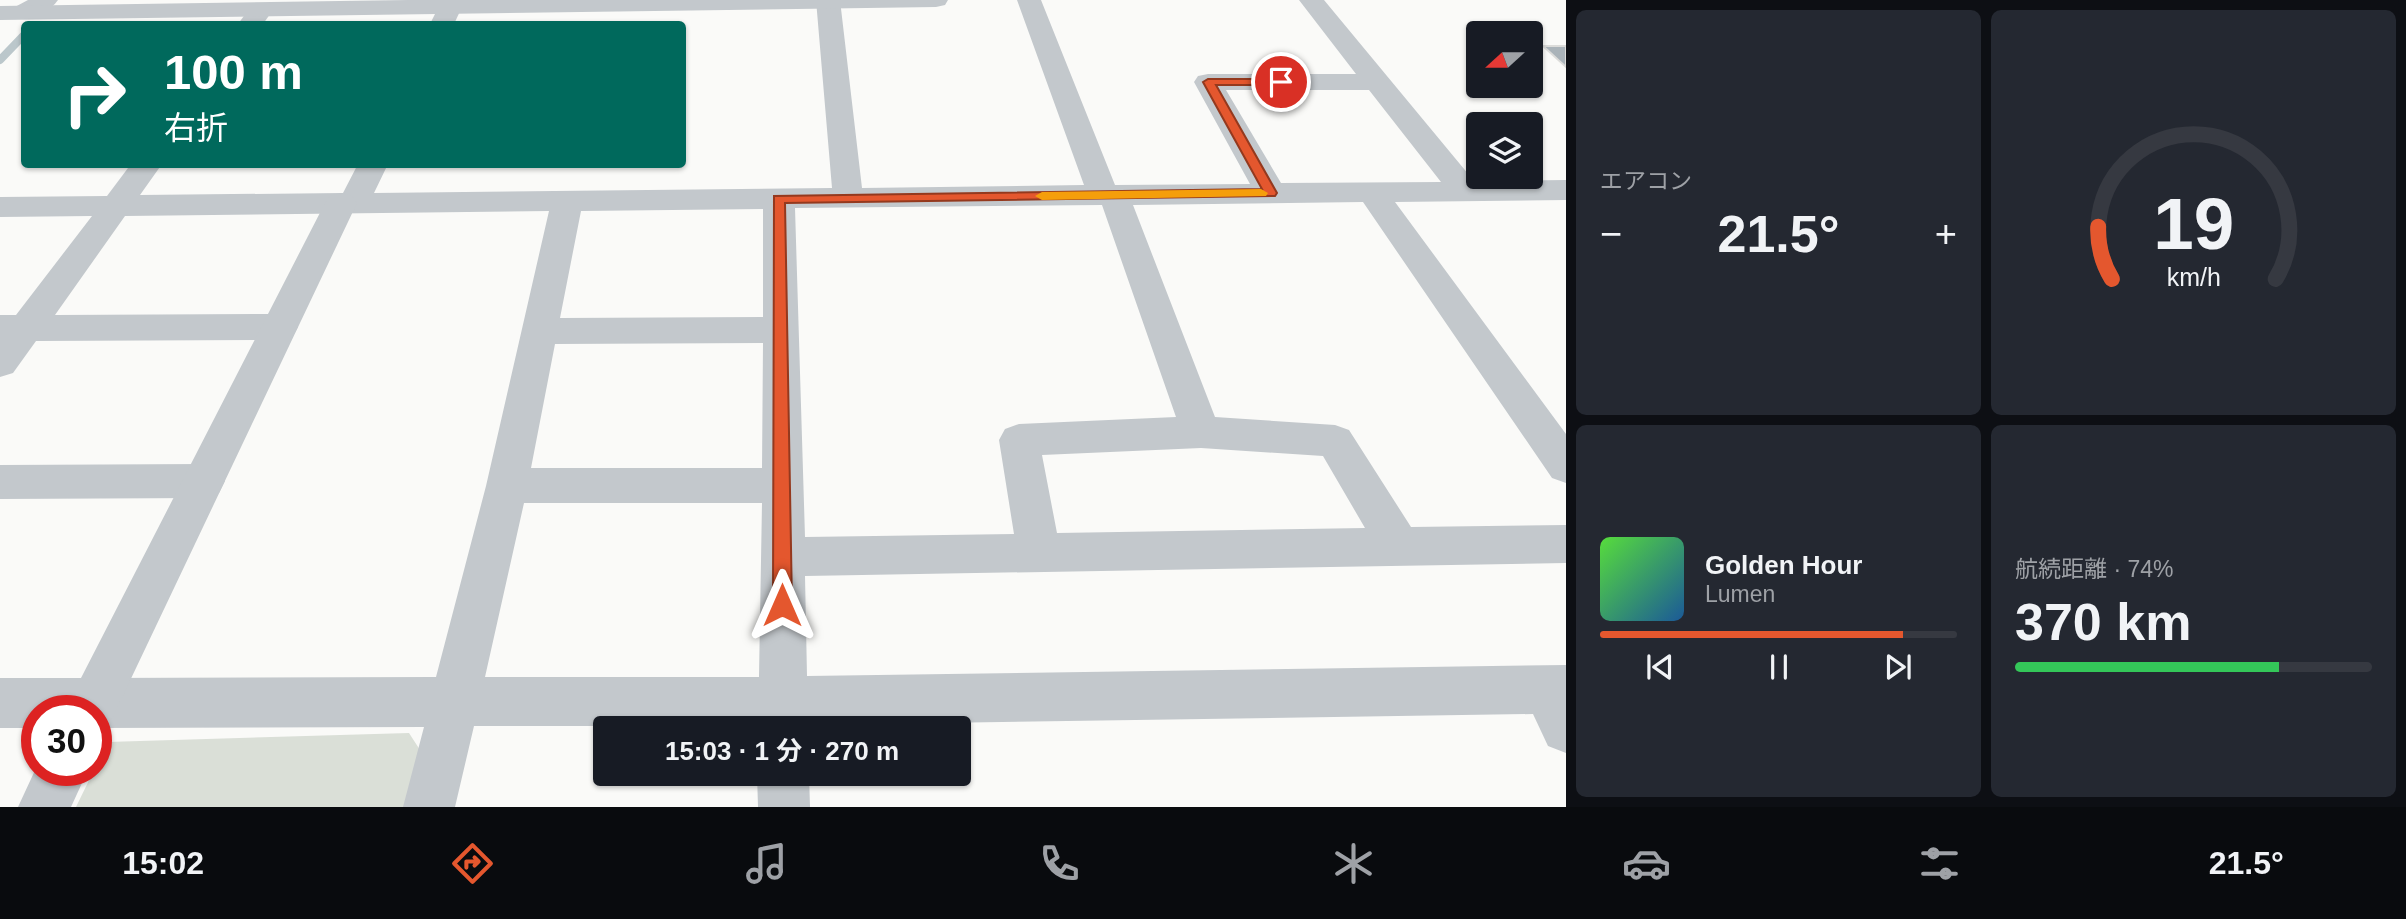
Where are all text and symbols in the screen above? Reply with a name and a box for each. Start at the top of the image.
north arrow [1466,21,1544,98]
map controls [1466,21,1543,189]
text: 100 m [164,45,303,99]
icon: right [49,49,140,140]
pin [1251,52,1311,112]
icon: arrive [1262,63,1300,101]
text: 右折 [164,110,228,146]
button: layers [1466,112,1543,189]
text: エアコン [1600,168,1692,194]
text: 19 [2153,183,2234,264]
text: 21.5° [1717,205,1840,263]
text: − [1600,213,1622,255]
text: + [1935,213,1957,255]
text: km/h [2166,262,2221,290]
text: Golden Hour [1705,550,1862,580]
text: 航続距離 · 74% [2015,556,2173,582]
position arrow [745,568,819,642]
text: Lumen [1705,581,1775,607]
text: 370 km [2015,593,2191,651]
icon: previous [1641,648,1679,686]
icon: pause [1760,648,1798,686]
icon: next [1879,648,1917,686]
speed limit sign: 30 [21,695,112,786]
text: 15:03 · 1 分 · 270 m [665,736,899,766]
icon: directions [448,839,497,888]
icon: music [742,839,791,888]
icon: phone [1035,839,1084,888]
icon: climate [1329,839,1378,888]
icon: car [1622,839,1671,888]
icon: filters [1915,839,1964,888]
text: 15:02 [122,845,204,881]
text: 21.5° [2209,845,2284,881]

